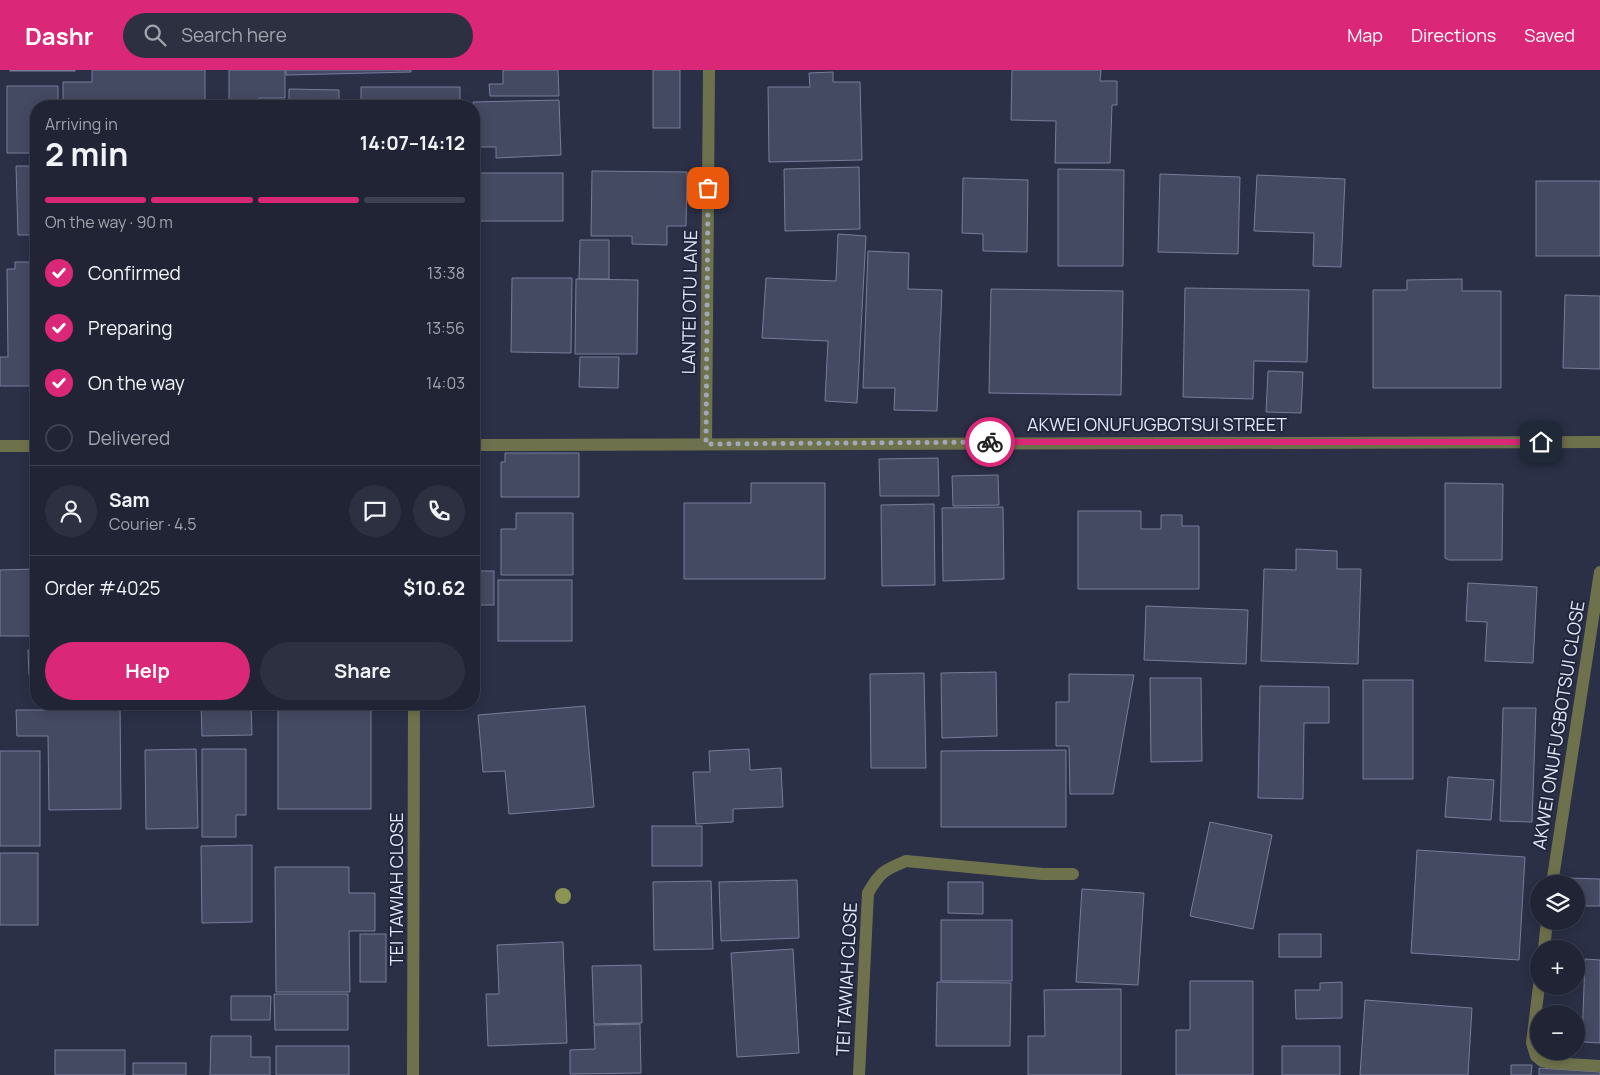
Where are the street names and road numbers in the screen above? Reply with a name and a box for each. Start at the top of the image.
street label: LANTEI OTU LANE [676,230,702,374]
street label: AKWEI ONUFUGBOTSUI STREET [1027,412,1287,436]
street label: AKWEI ONUFUGBOTSUI CLOSE [1526,599,1590,851]
street label: TEI TAWIAH CLOSE [384,812,408,966]
street label: TEI TAWIAH CLOSE [830,902,862,1056]

